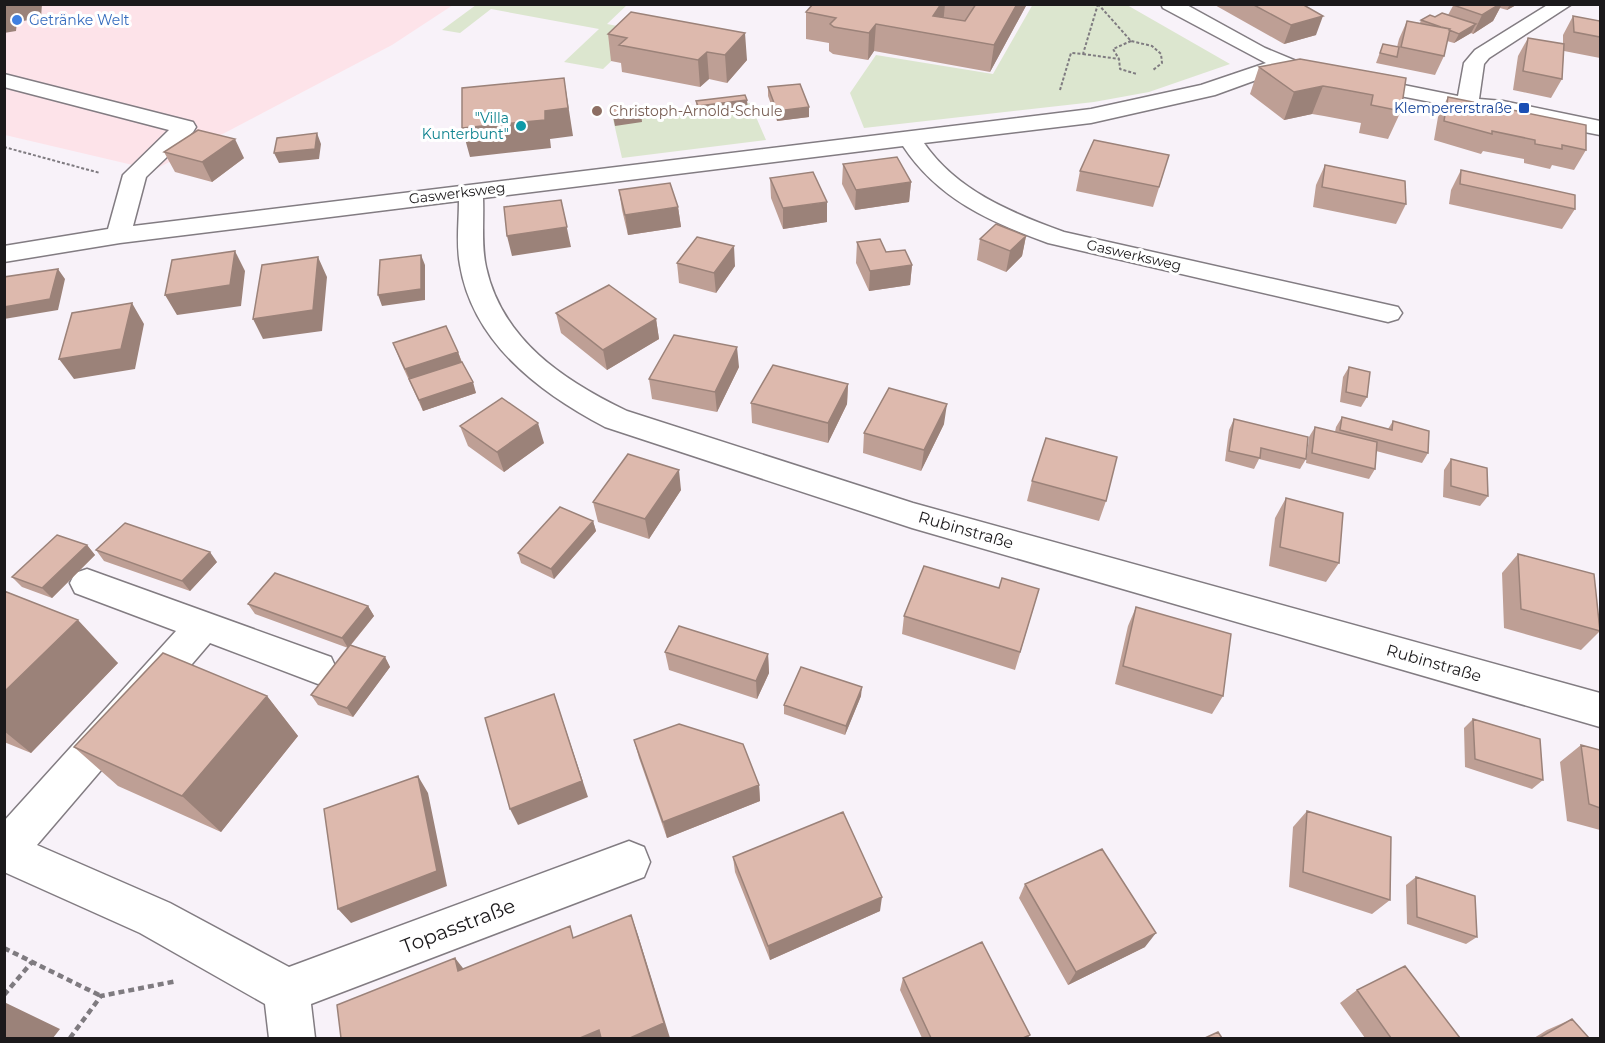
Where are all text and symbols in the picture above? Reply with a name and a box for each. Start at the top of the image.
place label: Getränke Welt [29,11,130,29]
marker: Getränke Welt [10,13,24,27]
place label: Klempererstraße [1394,99,1512,117]
marker: Klempererstraße [1517,101,1531,115]
place label: Christoph-Arnold-Schule [609,102,782,120]
marker: Christoph-Arnold-Schule [590,104,604,118]
place label: "Villa Kunterbunt" [422,109,509,143]
marker: "Villa Kunterbunt" [514,119,528,133]
street label: Gaswerksweg [408,178,506,208]
street label: Gaswerksweg [1085,235,1183,275]
street label: Rubinstraße [916,507,1016,553]
street label: Rubinstraße [1384,640,1484,686]
street label: Topasstraße [398,893,518,959]

